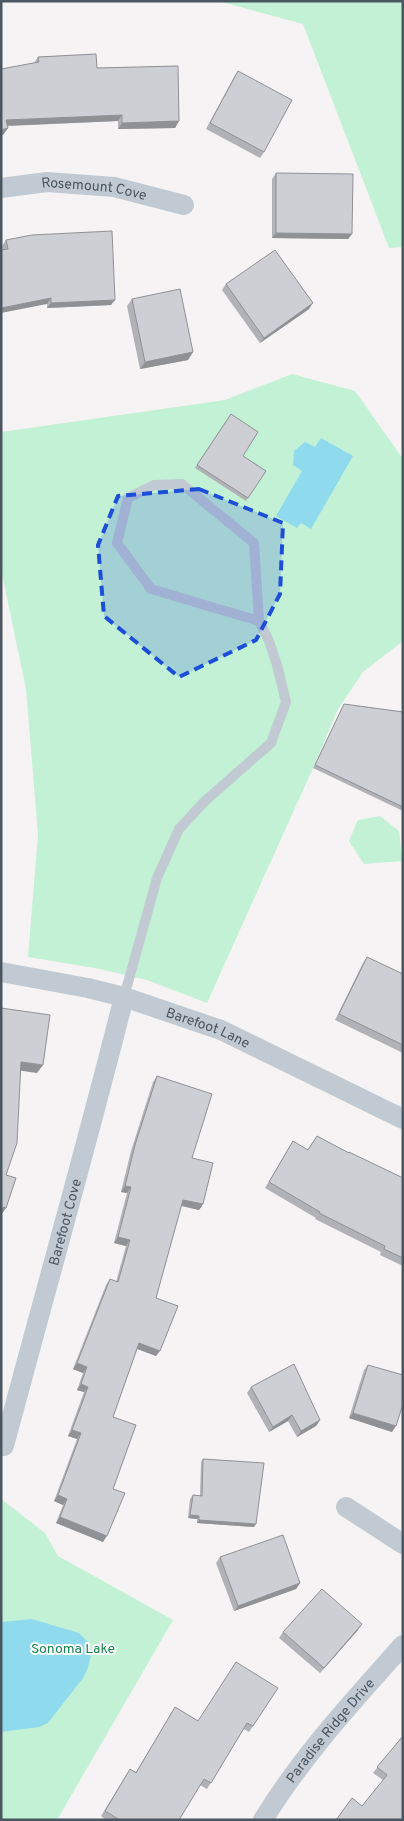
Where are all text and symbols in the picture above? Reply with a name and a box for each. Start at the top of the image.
street label: Rosemount Cove [41,175,148,205]
street label: Barefoot Lane [163,1005,252,1053]
street label: Barefoot Cove [46,1177,86,1268]
park label: Sonoma Lake [31,1641,115,1658]
street label: Paradise Ridge Drive [283,1676,379,1787]

